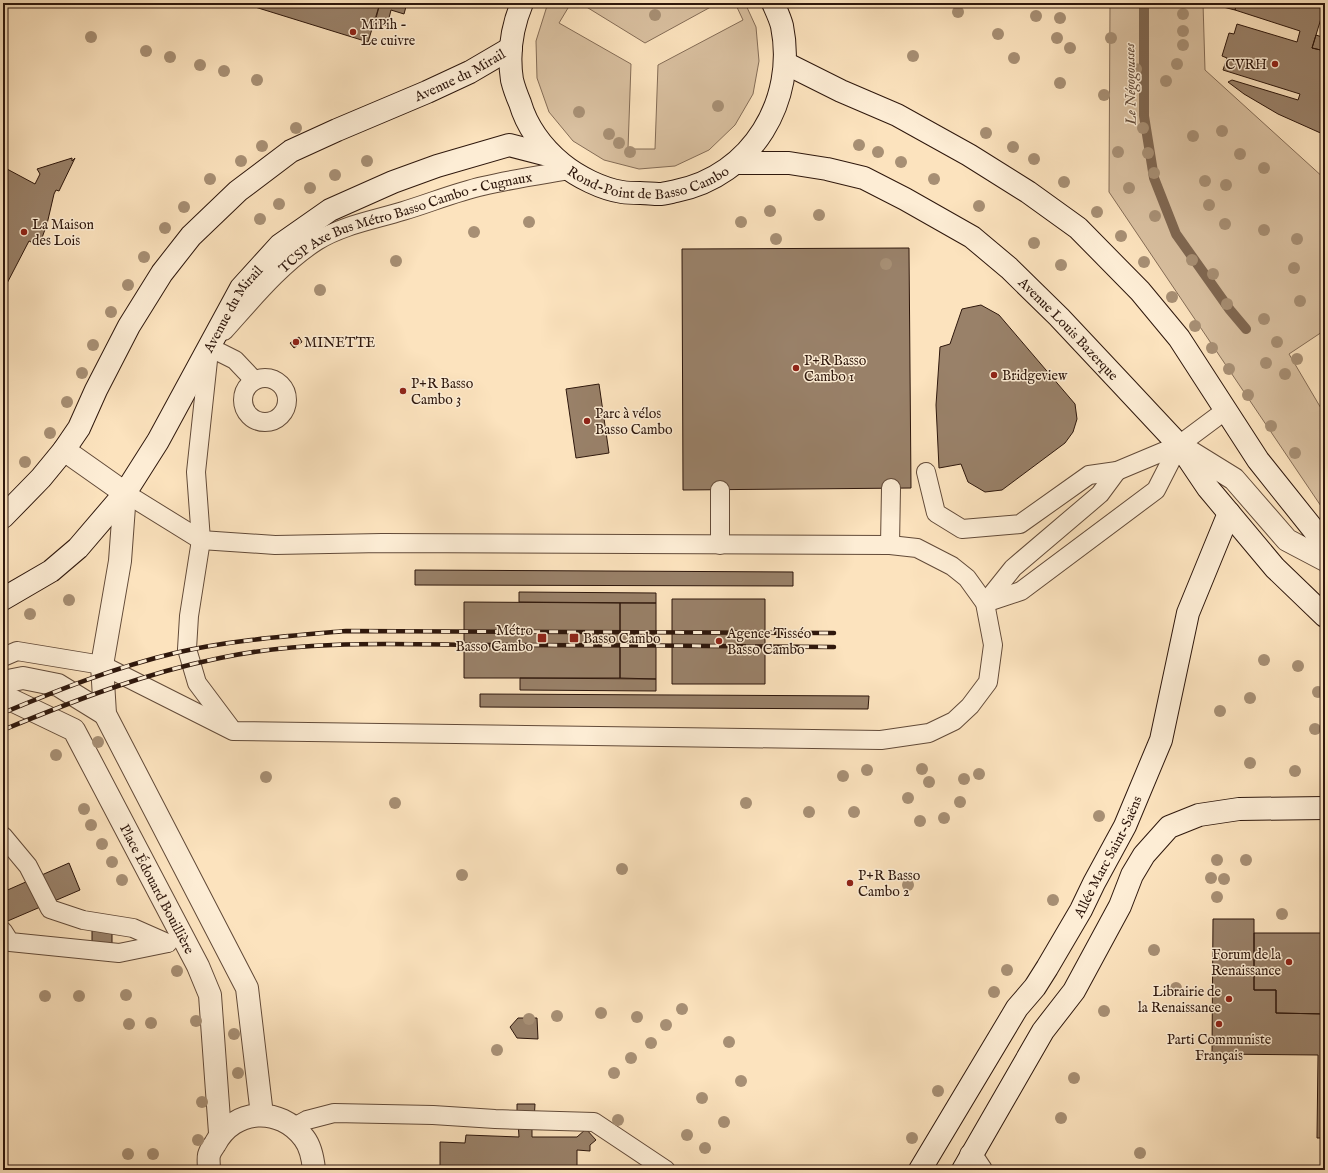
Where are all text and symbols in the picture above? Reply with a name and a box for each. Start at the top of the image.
place label: MiPih - Le cuivre [361,16,416,50]
marker: MiPih - Le cuivre [348,27,358,37]
water label: Le Négogousses [1120,42,1142,126]
street label: Avenue du Mirail [411,45,509,107]
place label: CVRH [1225,56,1267,74]
marker: CVRH [1270,59,1280,69]
street label: Rond-Point de Basso Cambo [564,157,732,173]
text: Rond-Point de Basso Cambo [563,162,733,204]
street label: TCSP Axe Bus Métro Basso Cambo - Cugnaux [275,168,534,277]
place label: La Maison des Lois [32,216,94,250]
marker: La Maison des Lois [19,227,29,237]
street label: Avenue du Mirail [199,262,267,357]
street label: Avenue Louis Bazerque [1013,273,1122,385]
place label: MINETTE [304,334,376,352]
marker: MINETTE [291,337,301,347]
place label: P+R Basso Cambo 1 [804,352,867,386]
marker: P+R Basso Cambo 1 [791,363,801,373]
place label: Bridgeview [1002,367,1068,385]
marker: Bridgeview [989,370,999,380]
place label: P+R Basso Cambo 3 [411,375,474,409]
marker: P+R Basso Cambo 3 [398,386,408,396]
place label: Parc à vélos Basso Cambo [595,405,673,439]
marker: Parc à vélos Basso Cambo [582,416,592,426]
place label: Métro Basso Cambo [455,622,533,656]
place label: Agence Tisséo Basso Cambo [726,625,812,659]
place label: Basso Cambo [583,630,661,648]
marker: Métro Basso Cambo [536,632,548,644]
marker: Basso Cambo [568,632,580,644]
marker: Agence Tisséo Basso Cambo [714,636,724,646]
street label: Allée Marc Saint-Saëns [1070,793,1147,922]
street label: Place Édouard Bouillière [115,821,198,958]
place label: P+R Basso Cambo 2 [858,867,921,901]
marker: P+R Basso Cambo 2 [845,878,855,888]
place label: Forum de la Renaissance [1211,946,1282,980]
marker: Forum de la Renaissance [1284,957,1294,967]
place label: Librairie de la Renaissance [1138,983,1222,1017]
marker: Librairie de la Renaissance [1224,994,1234,1004]
marker: Parti Communiste Français [1214,1019,1224,1029]
place label: Parti Communiste Français [1167,1031,1272,1065]

